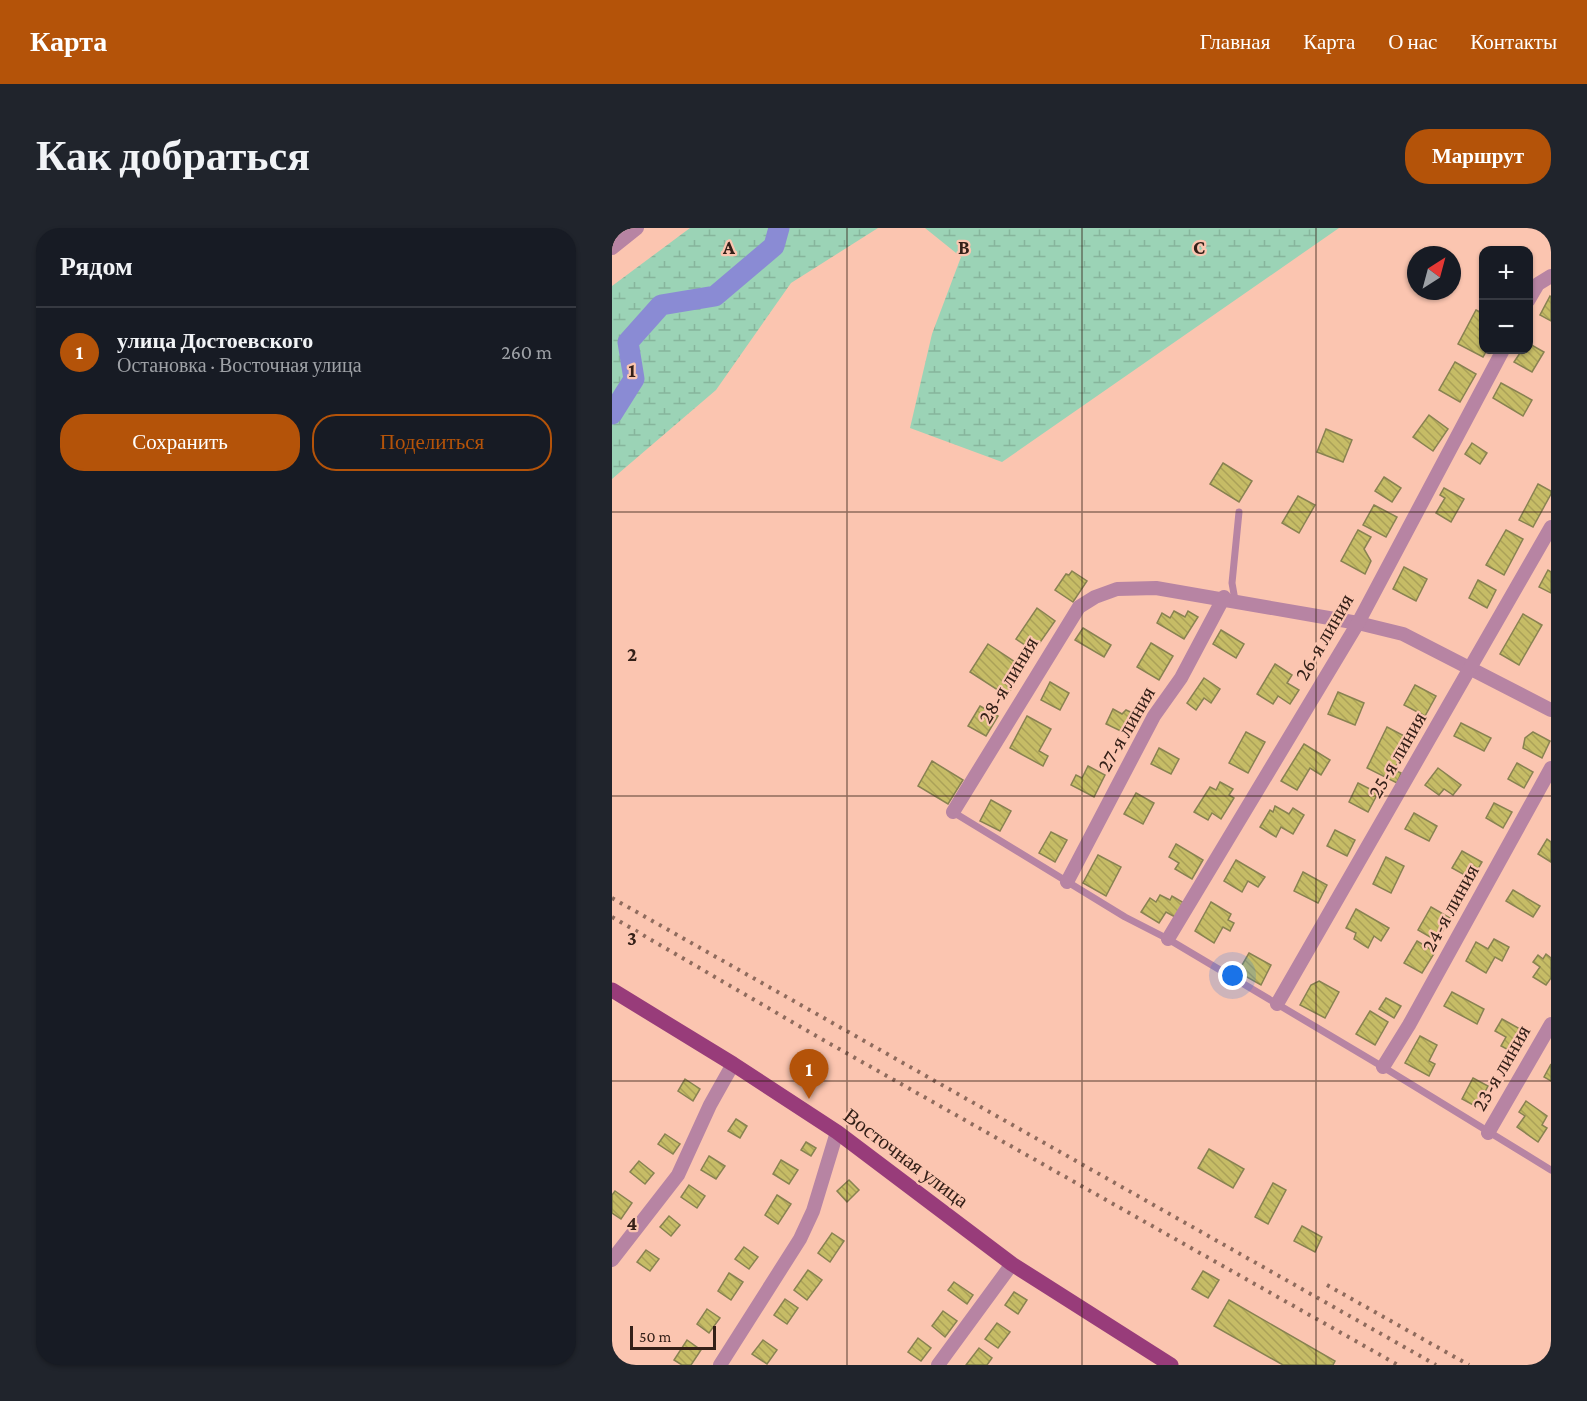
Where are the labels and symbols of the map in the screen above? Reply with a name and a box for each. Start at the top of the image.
text: A [722,236,736,258]
text: B [958,236,970,258]
text: C [1193,236,1205,258]
north arrow [1407,246,1461,300]
text: 1 [628,359,636,381]
street label: 26-я линия [1290,589,1359,684]
street label: 28-я линия [973,632,1043,728]
text: 2 [627,643,637,665]
street label: 27-я линия [1092,682,1160,776]
street label: 25-я линия [1363,708,1431,802]
street label: 24-я линия [1416,860,1484,956]
text: 3 [627,927,637,949]
your location [1218,961,1247,990]
street label: 23-я линия [1467,1021,1535,1115]
pin: 1 [790,1050,828,1099]
street label: Восточная улица [839,1103,974,1213]
text: 4 [627,1212,638,1234]
scale bar [630,1323,716,1350]

